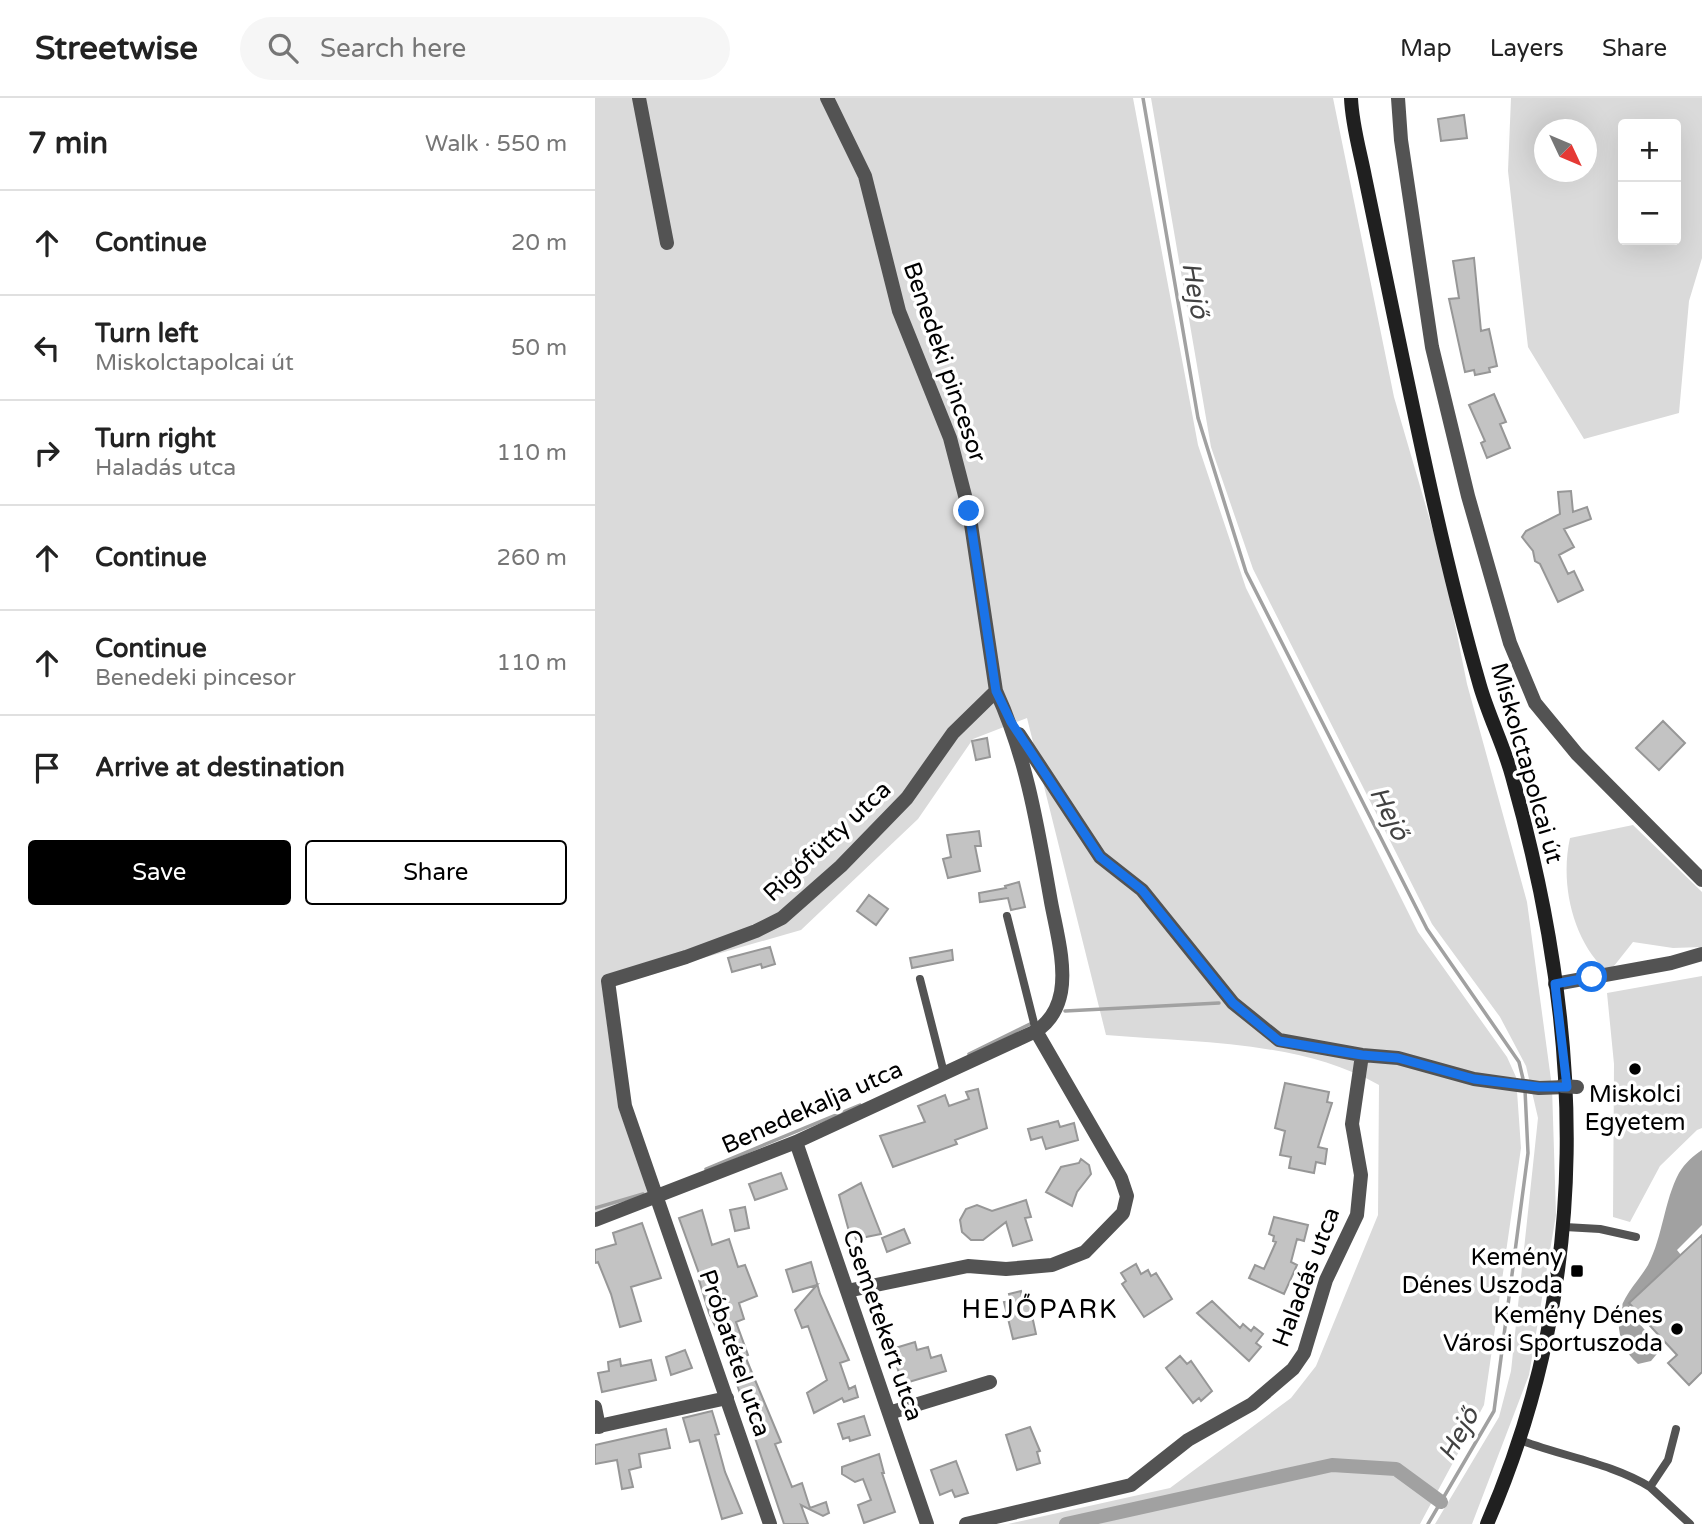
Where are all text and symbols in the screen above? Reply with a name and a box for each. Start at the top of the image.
search box [240,17,730,80]
text: Streetwise [35,29,198,68]
icon: search [264,29,302,67]
text: Search here [320,33,466,64]
text: Map [1400,34,1452,63]
text: Layers [1490,34,1564,63]
text: Share [1602,34,1667,63]
north arrow [1534,119,1597,182]
map controls [1618,119,1681,245]
button: + [1618,119,1681,182]
text: 7 min [28,125,108,162]
text: Walk · 550 m [425,130,567,158]
button: − [1618,182,1681,245]
icon: ahead [28,224,66,262]
text: Continue [95,227,207,258]
text: 20 m [511,229,567,257]
street label: Benedeki pincesor [897,258,993,467]
water label: Hejő [1175,260,1216,322]
text: Turn left [95,318,198,349]
icon: left [28,329,66,367]
text: 50 m [511,334,567,362]
text: Miskolctapolcai út [95,349,294,377]
text: Turn right [95,423,216,454]
icon: right [28,434,66,472]
text: 110 m [497,439,567,467]
text: Haladás utca [95,454,236,482]
route end [953,495,984,526]
icon: ahead [28,539,66,577]
text: Continue [95,542,207,573]
text: 260 m [497,544,567,572]
text: Continue [95,633,207,664]
icon: ahead [28,644,66,682]
text: 110 m [497,649,567,677]
street label: Miskolctapolcai út [1484,660,1569,867]
text: Benedeki pincesor [95,664,296,692]
icon: arrive [28,749,66,787]
text: Arrive at destination [95,752,345,783]
street label: Rigófütty utca [758,775,897,908]
water label: Hejő [1363,781,1417,846]
button: Save [28,840,291,905]
button: Share [305,840,567,905]
route start [1576,961,1607,992]
street label: Benedekalja utca [717,1055,907,1160]
marker: Miskolci Egyetem [1627,1061,1643,1077]
place label: Miskolci Egyetem [1584,1080,1686,1137]
street label: Haladás utca [1267,1203,1346,1351]
street label: Csemetekert utca [836,1226,929,1425]
place label: Kemény Dénes Uszoda [1401,1243,1563,1300]
marker: Kemény Dénes Uszoda [1569,1263,1585,1279]
street label: Próbatétel utca [692,1266,777,1441]
district label: HEJŐPARK [961,1293,1119,1325]
place label: Kemény Dénes Városi Sportuszoda [1443,1301,1663,1358]
marker: Kemény Dénes Városi Sportuszoda [1669,1321,1685,1337]
water label: Hejő [1431,1401,1486,1466]

